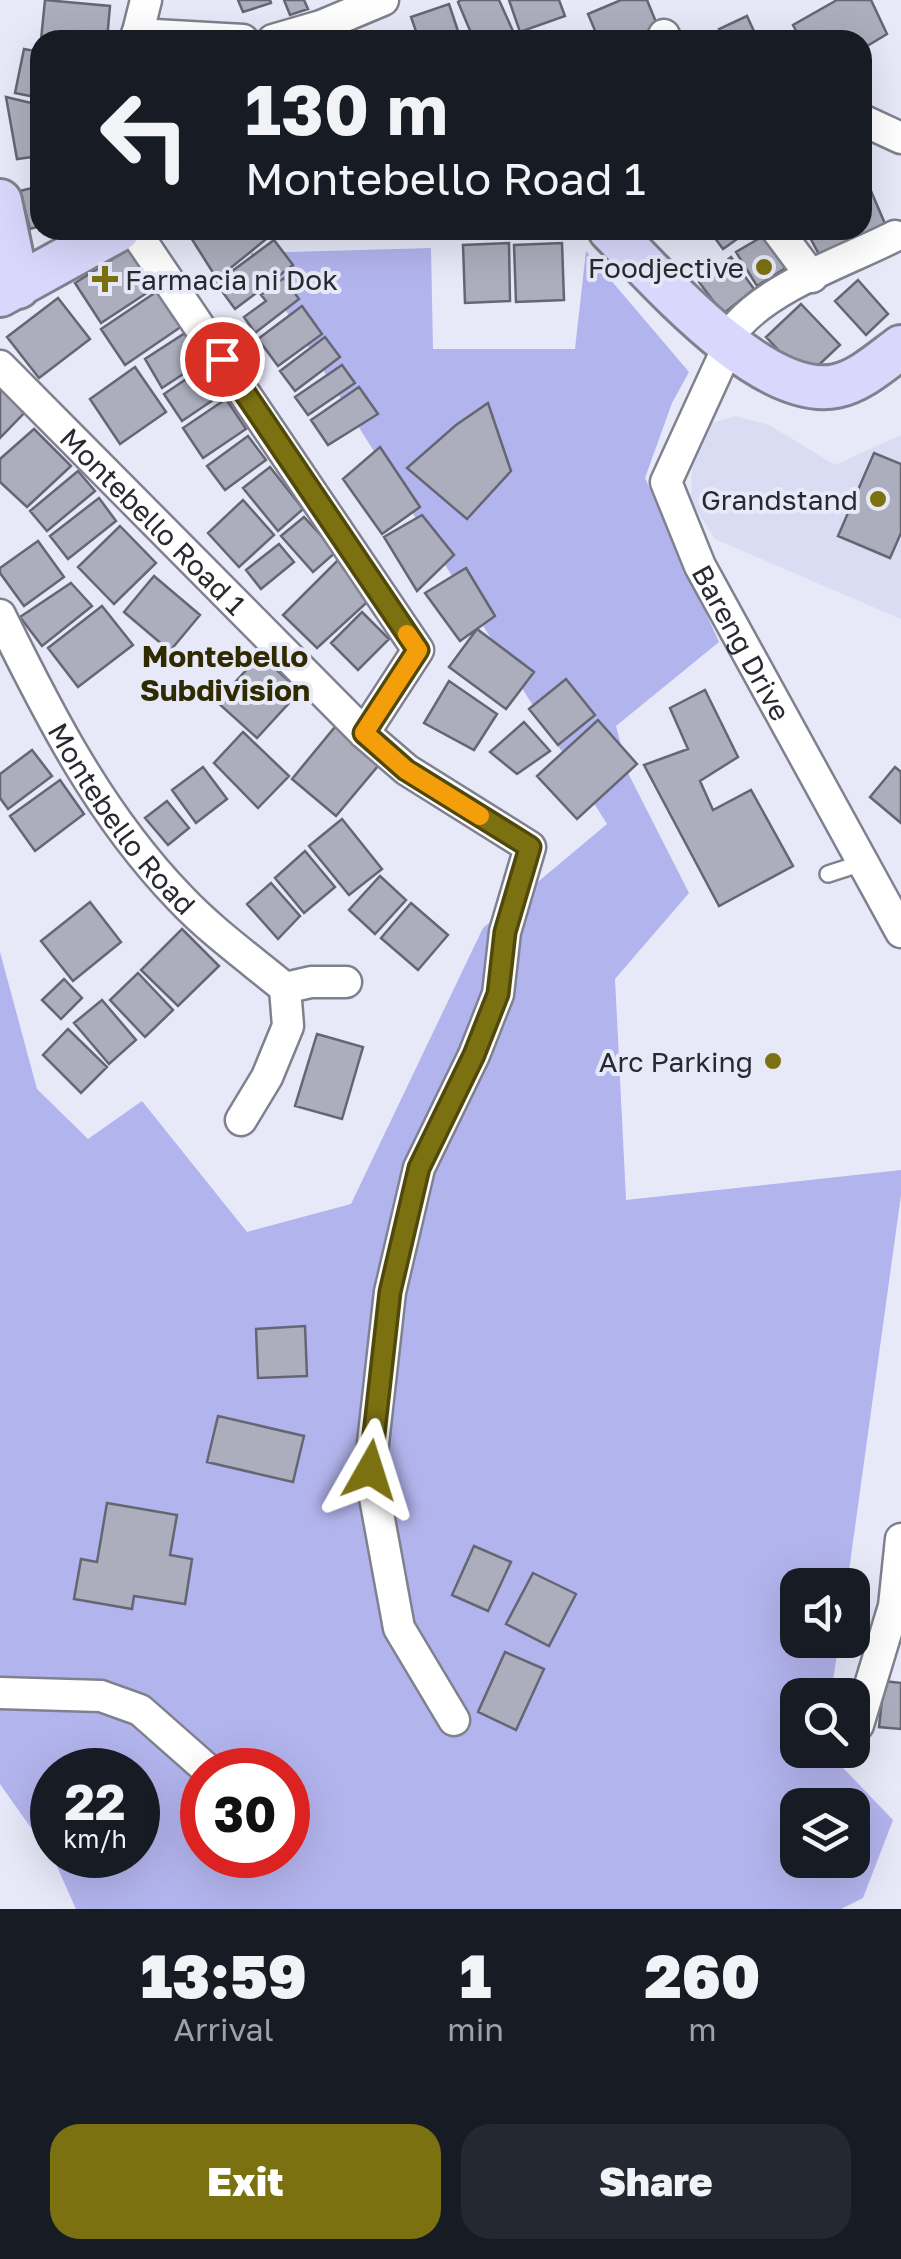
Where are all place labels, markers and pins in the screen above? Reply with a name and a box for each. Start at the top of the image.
place label: Foodjective [588,251,744,284]
marker: Foodjective [753,256,775,278]
place label: Farmacia ni Dok [125,263,338,296]
marker: Farmacia ni Dok [94,268,116,290]
pin [180,317,265,402]
place label: Grandstand [701,483,858,516]
marker: Grandstand [867,488,889,510]
place label: Arc Parking [599,1045,753,1078]
marker: Arc Parking [762,1050,784,1072]

